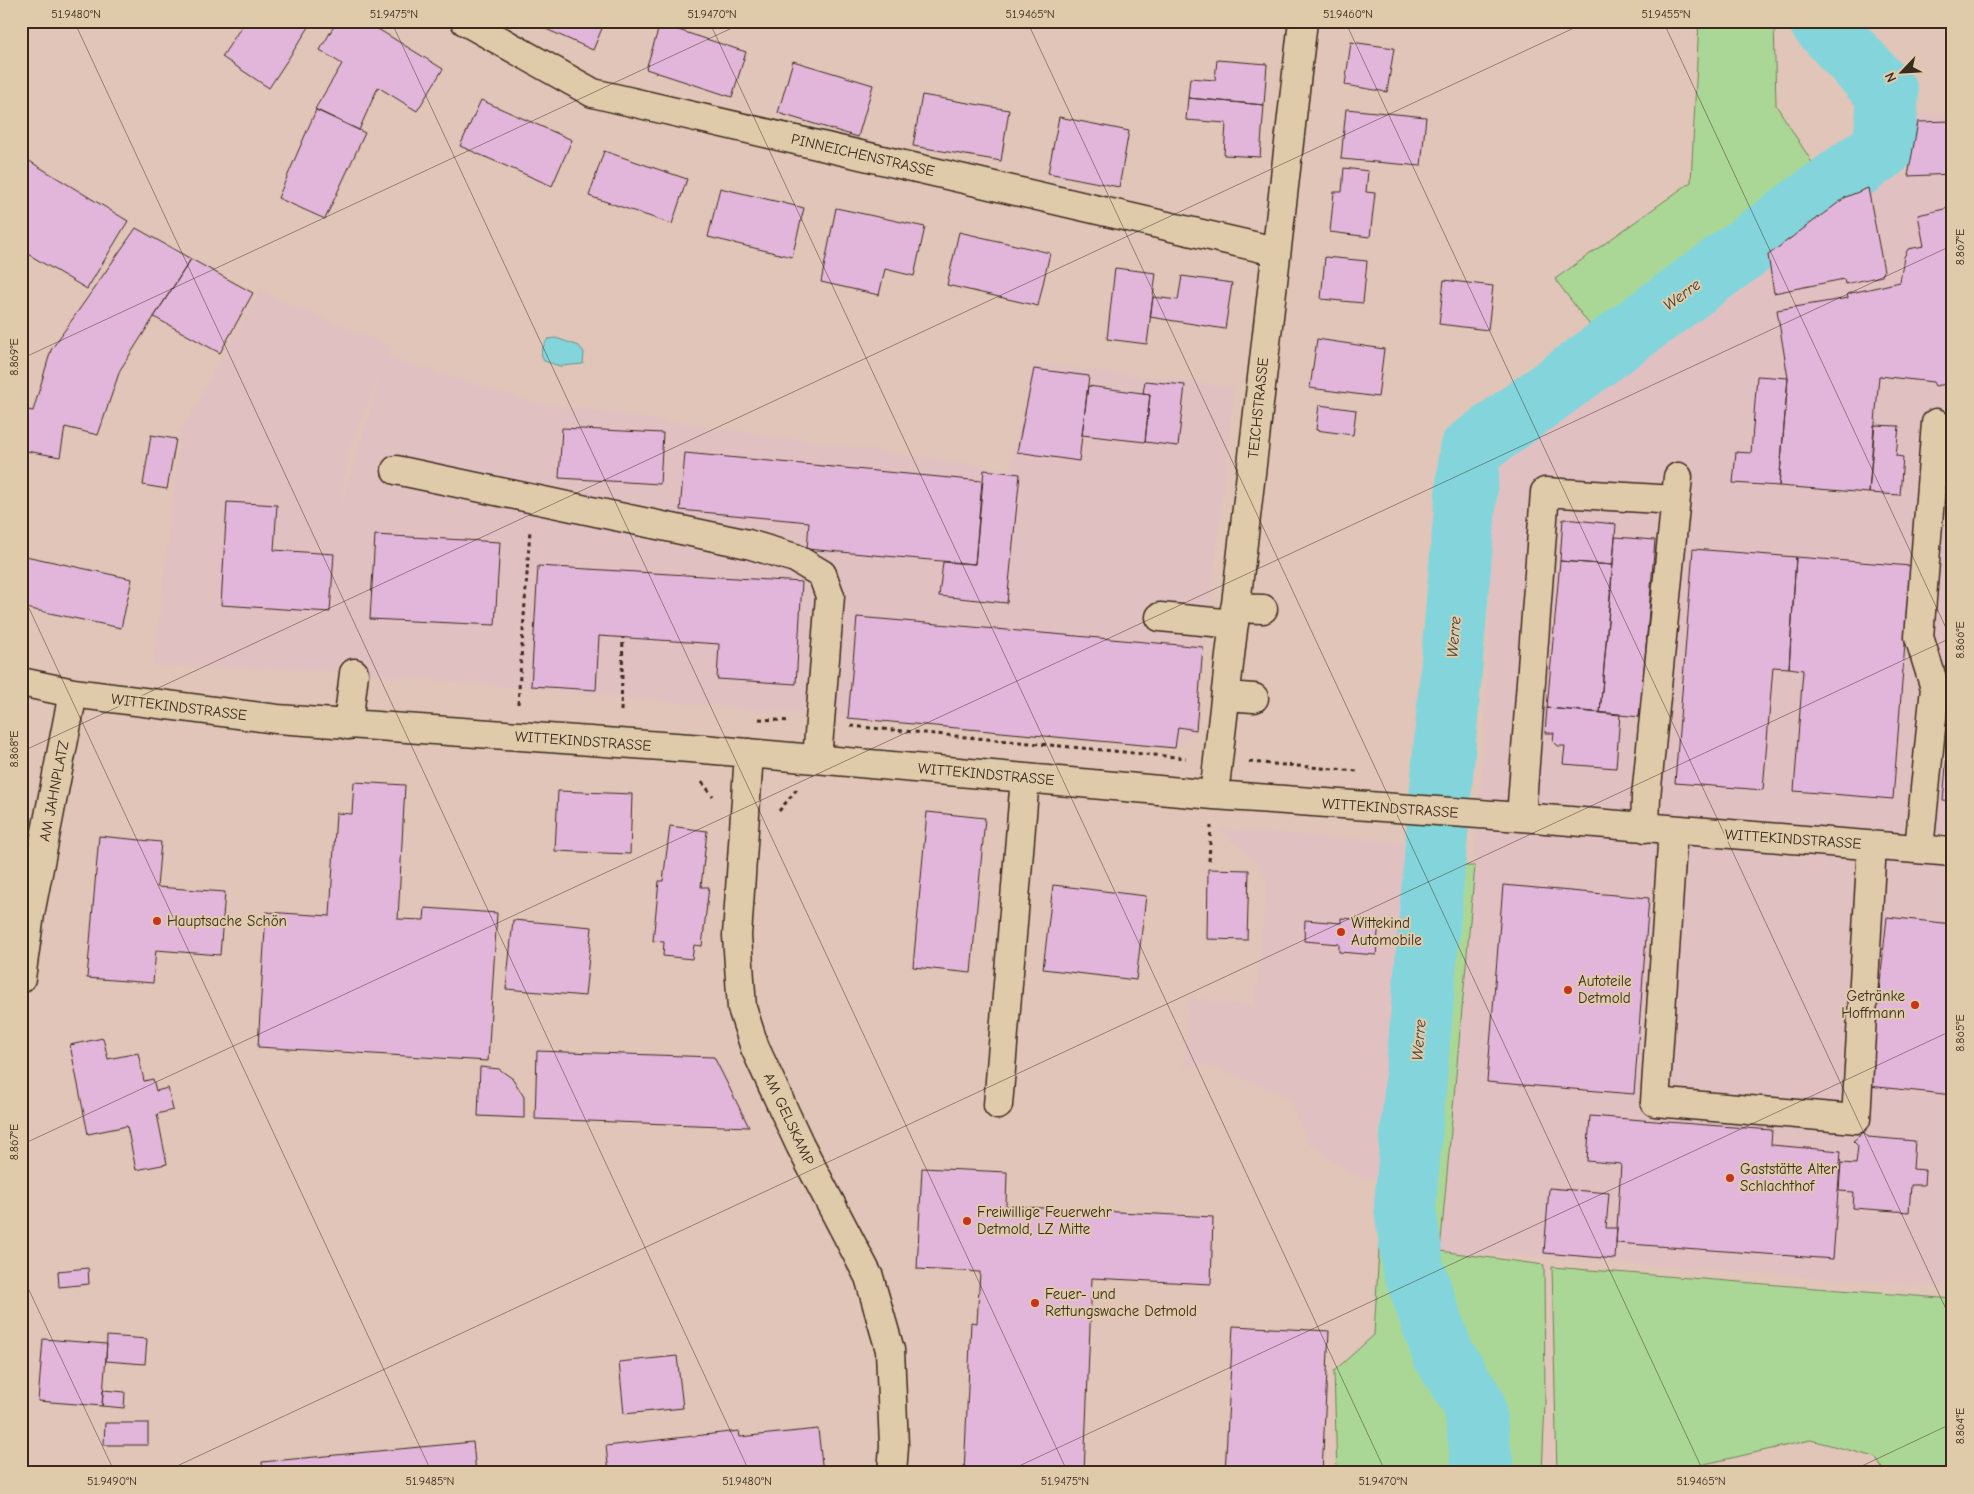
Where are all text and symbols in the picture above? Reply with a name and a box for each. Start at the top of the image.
text: 51.9480°N [51,7,101,21]
text: 51.9475°N [370,7,418,21]
text: 51.9470°N [687,7,737,21]
text: 51.9465°N [1005,7,1055,21]
text: 51.9460°N [1323,7,1373,21]
text: 51.9455°N [1641,7,1691,21]
north arrow [1876,48,1926,98]
text: N [1881,70,1900,85]
street label: PINNEICHENSTRASSE [789,130,937,180]
text: 8.867°E [1953,229,1967,265]
water label: Werre [1660,275,1704,315]
text: 8.869°E [7,338,21,376]
street label: TEICHSTRASSE [1244,356,1272,460]
water label: Werre [1443,615,1465,659]
text: 8.866°E [1953,621,1967,659]
street label: WITTEKINDSTRASSE [110,690,248,724]
street label: WITTEKINDSTRASSE [514,727,652,755]
text: 8.868°E [7,730,21,768]
street label: AM JAHNPLATZ [35,739,73,843]
street label: WITTEKINDSTRASSE [917,759,1055,789]
street label: WITTEKINDSTRASSE [1321,794,1459,822]
street label: WITTEKINDSTRASSE [1724,825,1862,853]
place label: Hauptsache Schön [167,912,287,930]
place label: Wittekind Automobile [1351,914,1422,949]
marker: Hauptsache Schön [151,915,163,927]
marker: Wittekind Automobile [1335,926,1347,938]
place label: Autoteile Detmold [1578,972,1632,1007]
marker: Autoteile Detmold [1562,984,1574,996]
place label: Getränke Hoffmann [1841,987,1905,1022]
marker: Getränke Hoffmann [1909,999,1921,1011]
text: 8.865°E [1953,1014,1967,1052]
water label: Werre [1408,1018,1430,1062]
street label: AM GELSKAMP [760,1070,819,1169]
text: 8.867°E [7,1124,21,1160]
place label: Gaststätte Alter Schlachthof [1740,1160,1837,1195]
marker: Gaststätte Alter Schlachthof [1724,1172,1736,1184]
place label: Freiwillige Feuerwehr Detmold, LZ Mitte [977,1203,1112,1238]
marker: Freiwillige Feuerwehr Detmold, LZ Mitte [961,1215,973,1227]
place label: Feuer- und Rettungswache Detmold [1045,1285,1197,1320]
marker: Feuer- und Rettungswache Detmold [1029,1297,1041,1309]
text: 8.864°E [1953,1408,1967,1444]
text: 51.9490°N [87,1474,137,1488]
text: 51.9485°N [406,1474,454,1488]
text: 51.9480°N [722,1474,772,1488]
text: 51.9475°N [1041,1474,1089,1488]
text: 51.9470°N [1358,1474,1408,1488]
text: 51.9465°N [1676,1474,1726,1488]

